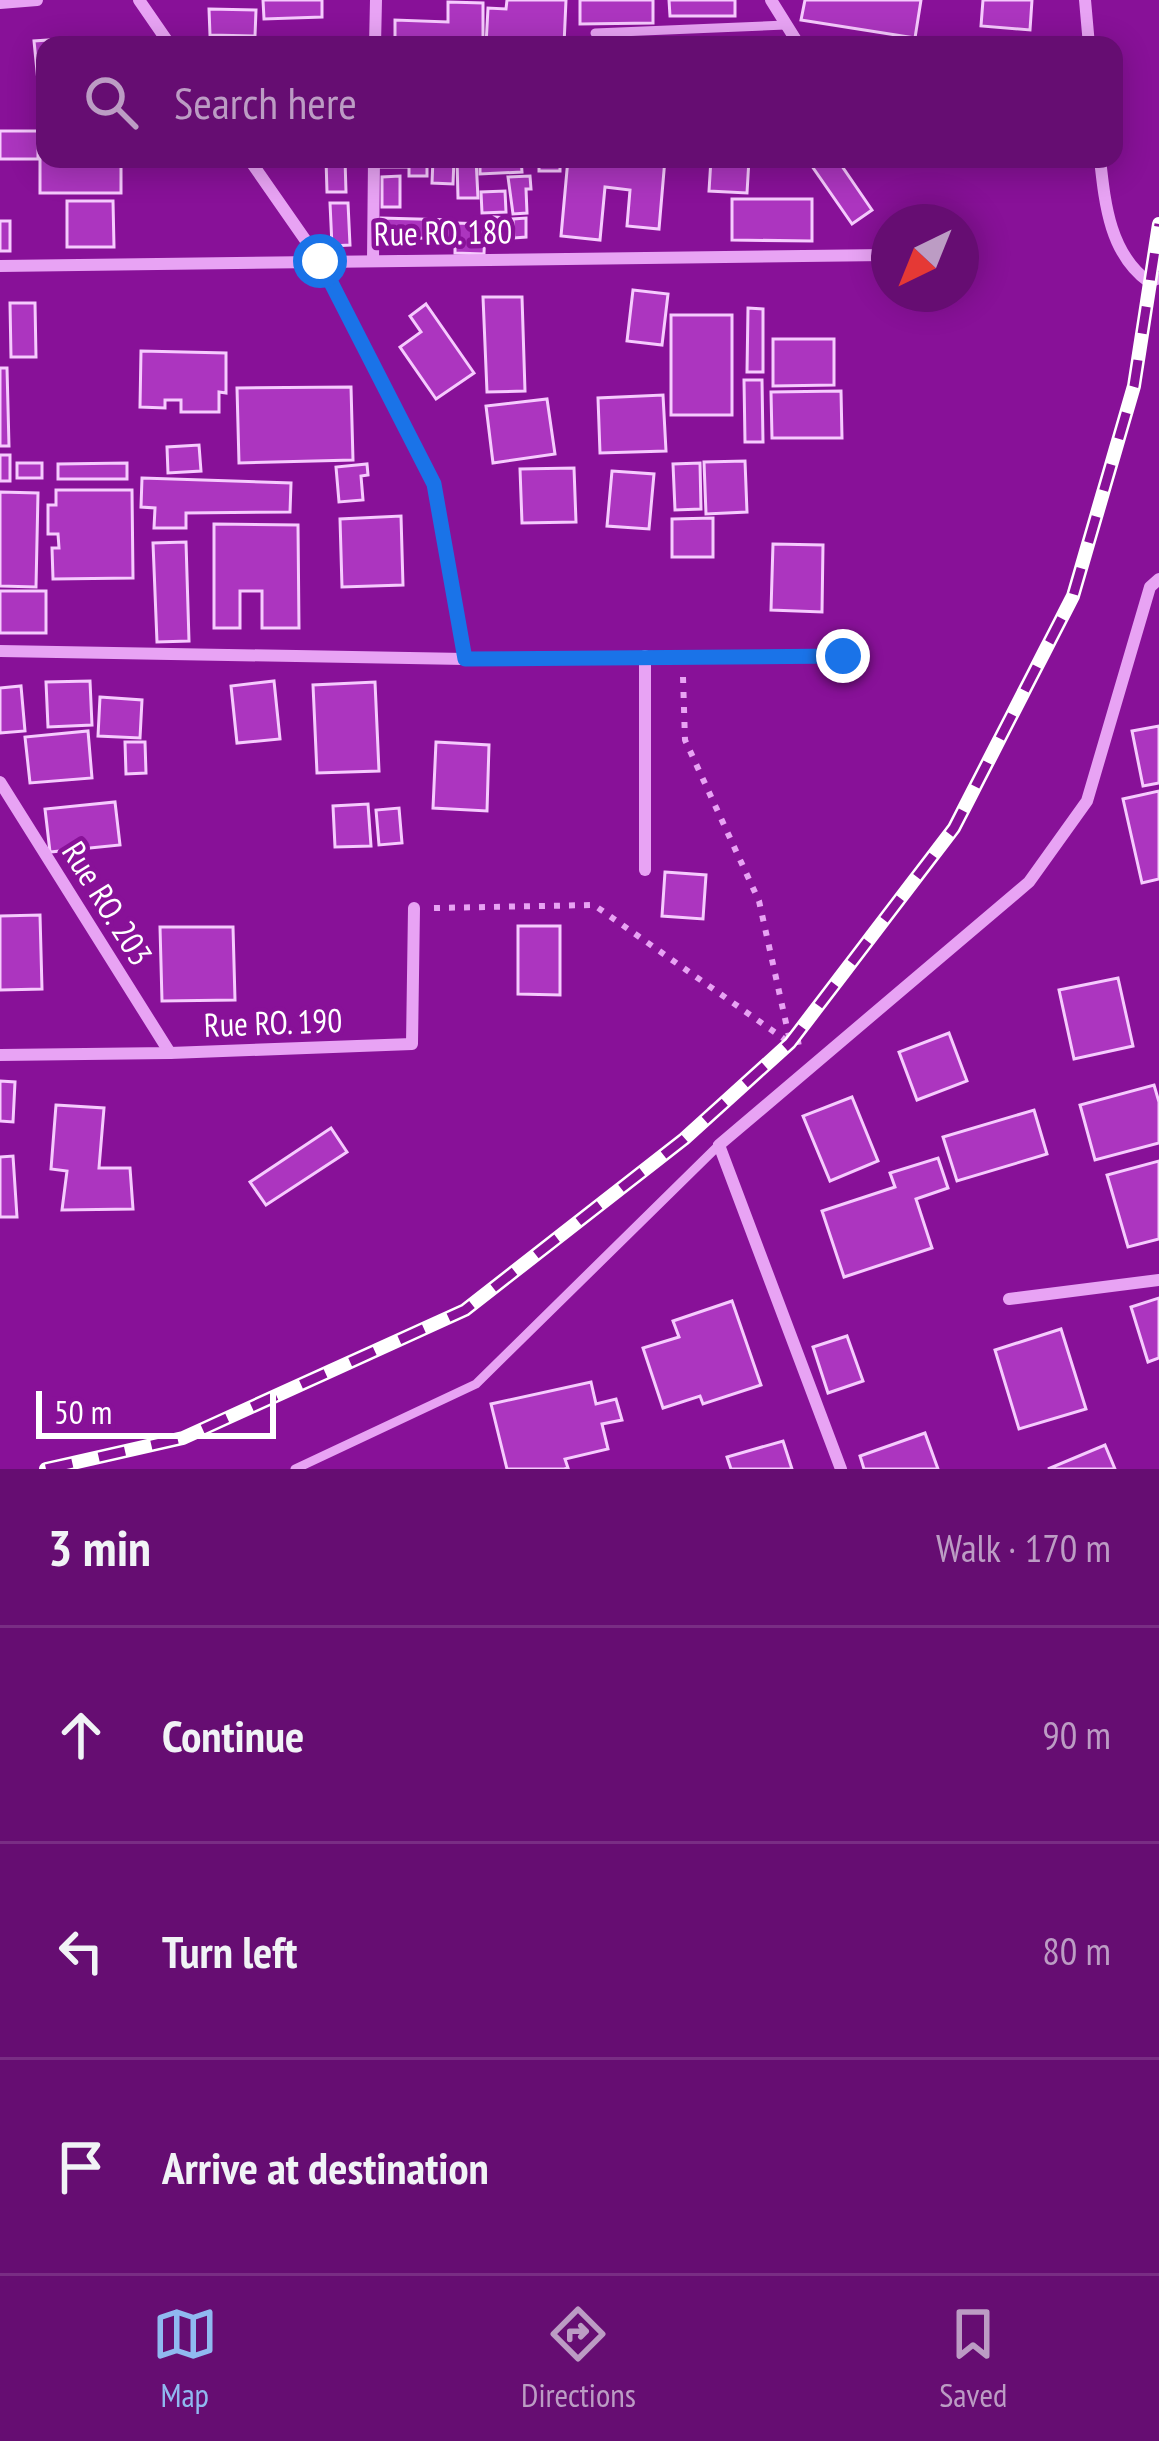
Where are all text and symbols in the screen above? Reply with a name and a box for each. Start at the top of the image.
search box [36,36,1123,168]
icon: search [78,69,144,135]
text: Search here [174,73,357,131]
north arrow [871,204,979,312]
street label: Rue RO. 180 [373,209,513,255]
route start [293,234,347,288]
route end [816,629,870,683]
street label: Rue RO. 203 [53,833,163,973]
street label: Rue RO. 190 [203,998,343,1046]
scale bar [36,1385,276,1438]
text: 50 m [54,1390,112,1433]
text: 3 min [48,1514,151,1580]
text: Walk · 170 m [936,1522,1111,1573]
icon: ahead [48,1702,114,1768]
text: Continue [162,1706,304,1764]
text: 90 m [1042,1709,1111,1760]
icon: left [48,1918,114,1984]
text: Turn left [162,1922,297,1980]
text: 80 m [1042,1925,1111,1976]
icon: arrive [48,2134,114,2200]
text: Arrive at destination [162,2138,489,2196]
tab: Map [152,2301,218,2416]
tab: Directions [521,2301,636,2416]
tab: Saved [939,2301,1007,2416]

